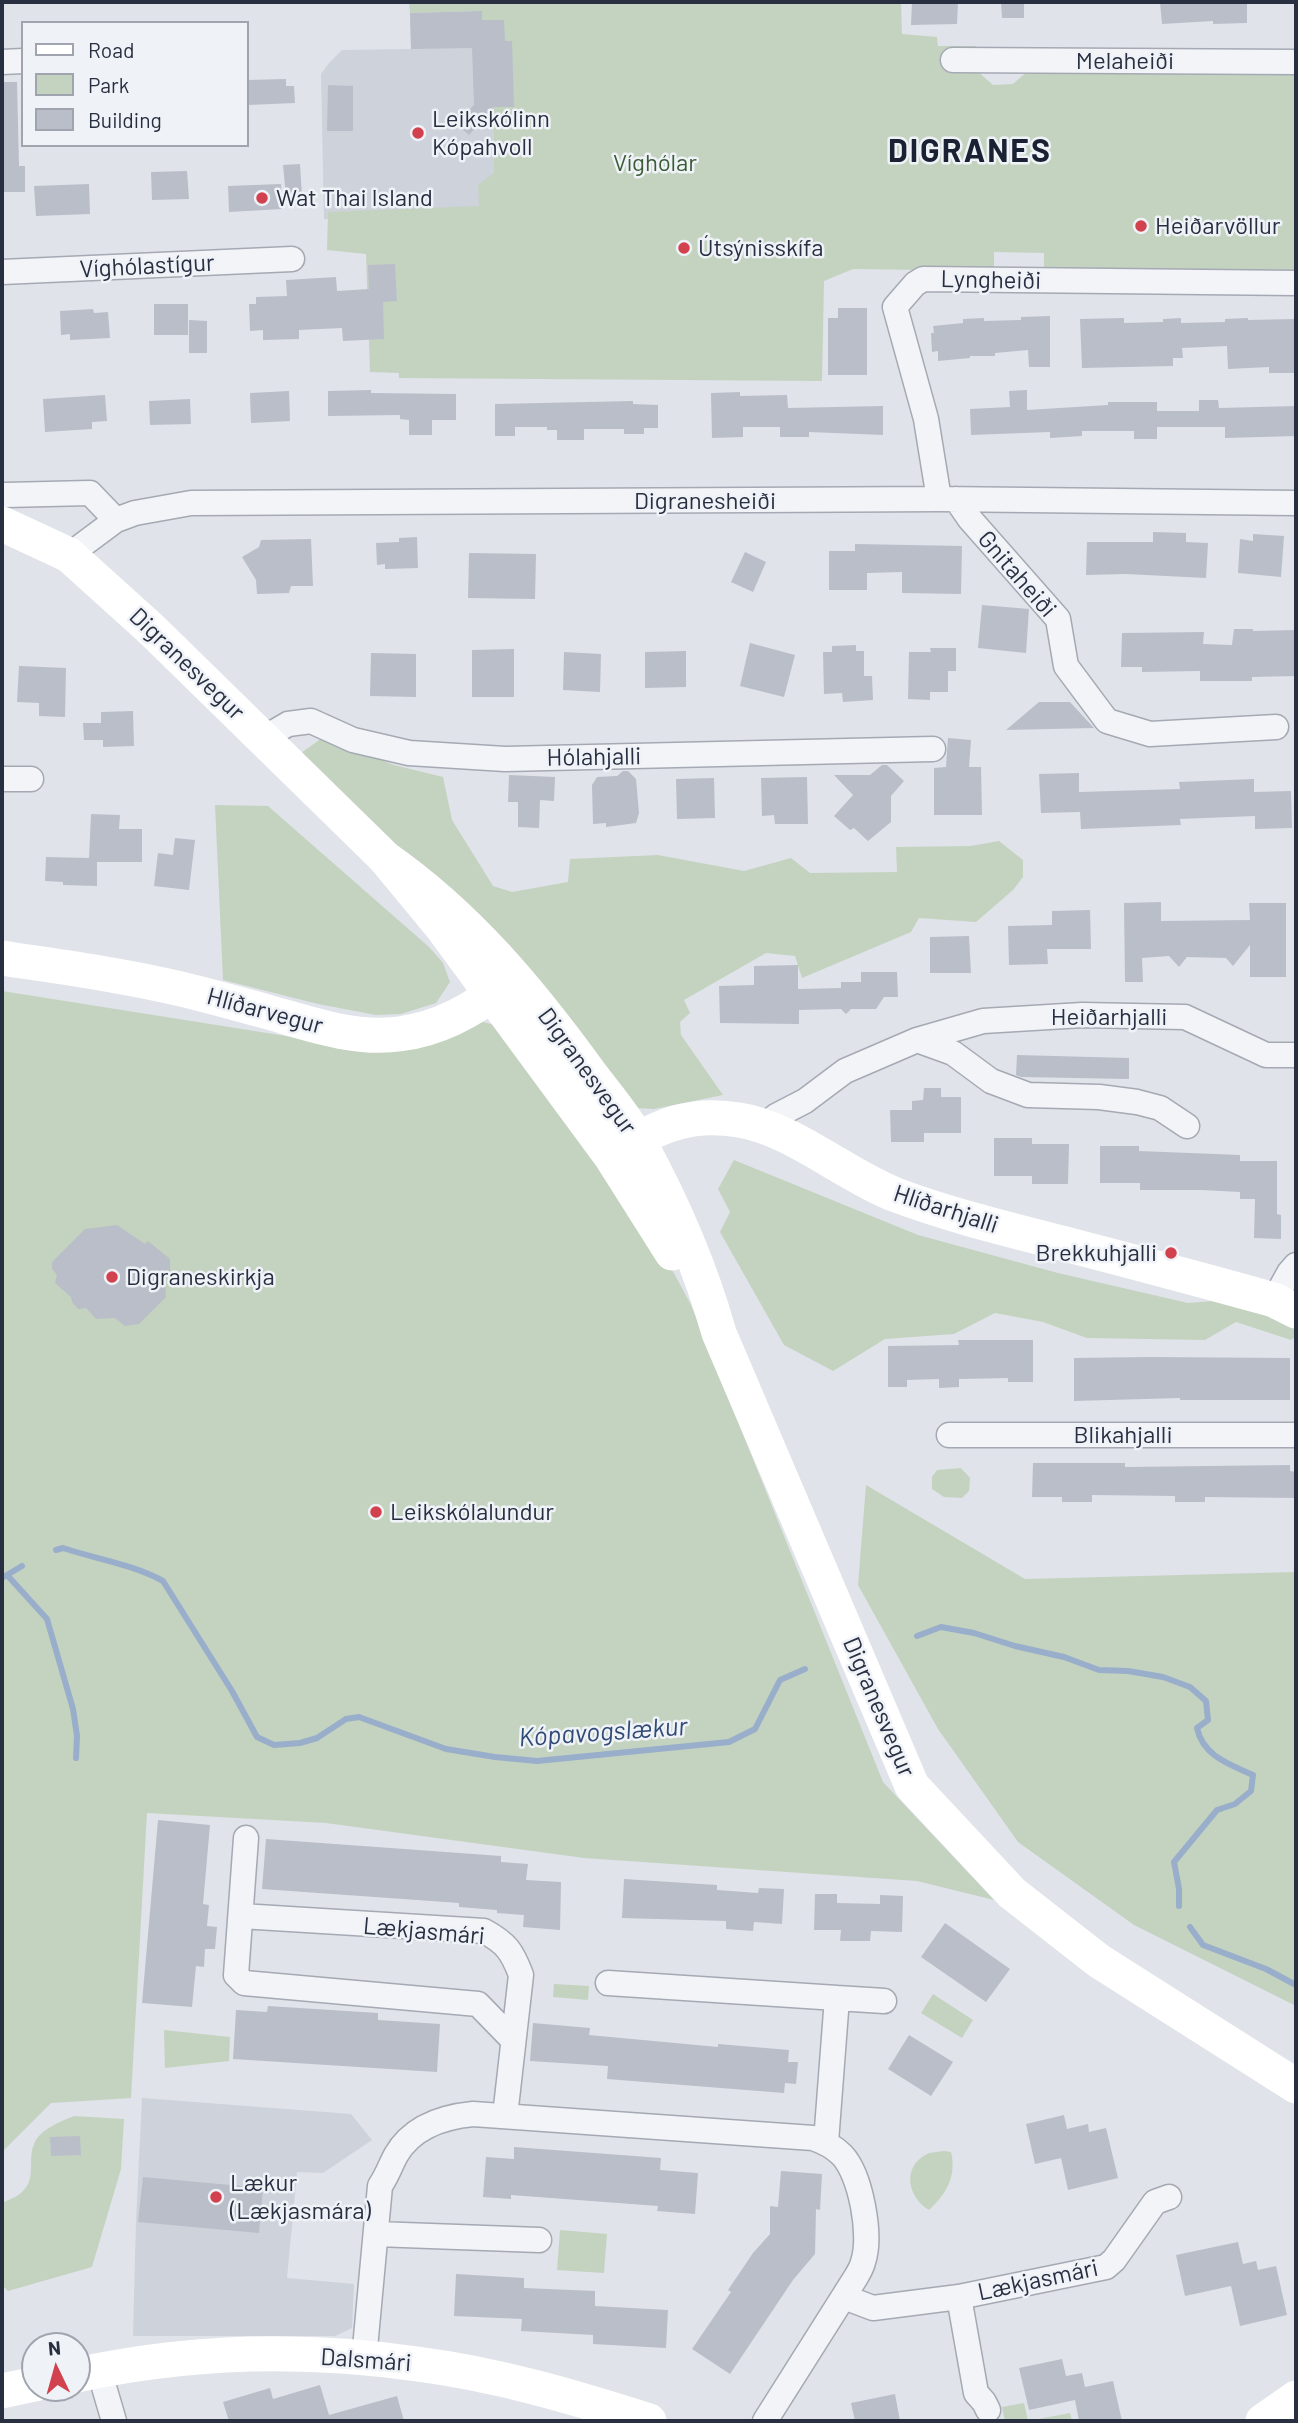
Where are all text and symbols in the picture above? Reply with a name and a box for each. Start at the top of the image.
legend [21,21,248,147]
text: Road [88,37,134,62]
street label: Melaheiði [1076,47,1174,75]
text: Park [88,72,129,97]
place label: Leikskólinn Kópahvoll [432,105,550,161]
text: Building [88,107,162,132]
marker: Leikskólinn Kópahvoll [410,125,426,141]
district label: DIGRANES [889,132,1051,170]
park label: Víghólar [613,149,697,177]
place label: Wat Thai Island [276,184,433,212]
marker: Wat Thai Island [254,190,270,206]
place label: Heiðarvöllur [1155,212,1281,240]
marker: Heiðarvöllur [1133,218,1149,234]
place label: Útsýnisskífa [698,234,823,262]
marker: Útsýnisskífa [676,240,692,256]
street label: Víghólastígur [79,248,215,284]
street label: Lyngheiði [940,265,1042,295]
street label: Digranesheiði [634,487,776,515]
street label: Gnitaheiði [972,525,1062,623]
street label: Digranesvegur [123,602,251,726]
street label: Hólahjalli [546,742,642,772]
street label: Hlíðarvegur [204,982,326,1040]
street label: Digranesvegur [532,1002,642,1140]
street label: Heiðarhjalli [1051,1003,1167,1031]
street label: Hlíðarhjalli [890,1179,1002,1239]
place label: Brekkuhjalli [1035,1239,1157,1267]
marker: Brekkuhjalli [1163,1245,1179,1261]
place label: Digraneskirkja [126,1263,275,1291]
marker: Digraneskirkja [104,1269,120,1285]
street label: Blikahjalli [1074,1421,1172,1449]
place label: Leikskólalundur [390,1498,554,1526]
marker: Leikskólalundur [368,1504,384,1520]
street label: Digranesvegur [837,1633,921,1781]
water label: Kópavogslækur [518,1711,688,1753]
street label: Lækjasmári [362,1911,486,1951]
place label: Lækur (Lækjasmára) [230,2169,371,2225]
marker: Lækur (Lækjasmára) [208,2189,224,2205]
street label: Lækjasmári [975,2253,1101,2307]
north arrow [21,2332,91,2402]
text: N [47,2336,62,2360]
street label: Dalsmári [320,2342,412,2378]

